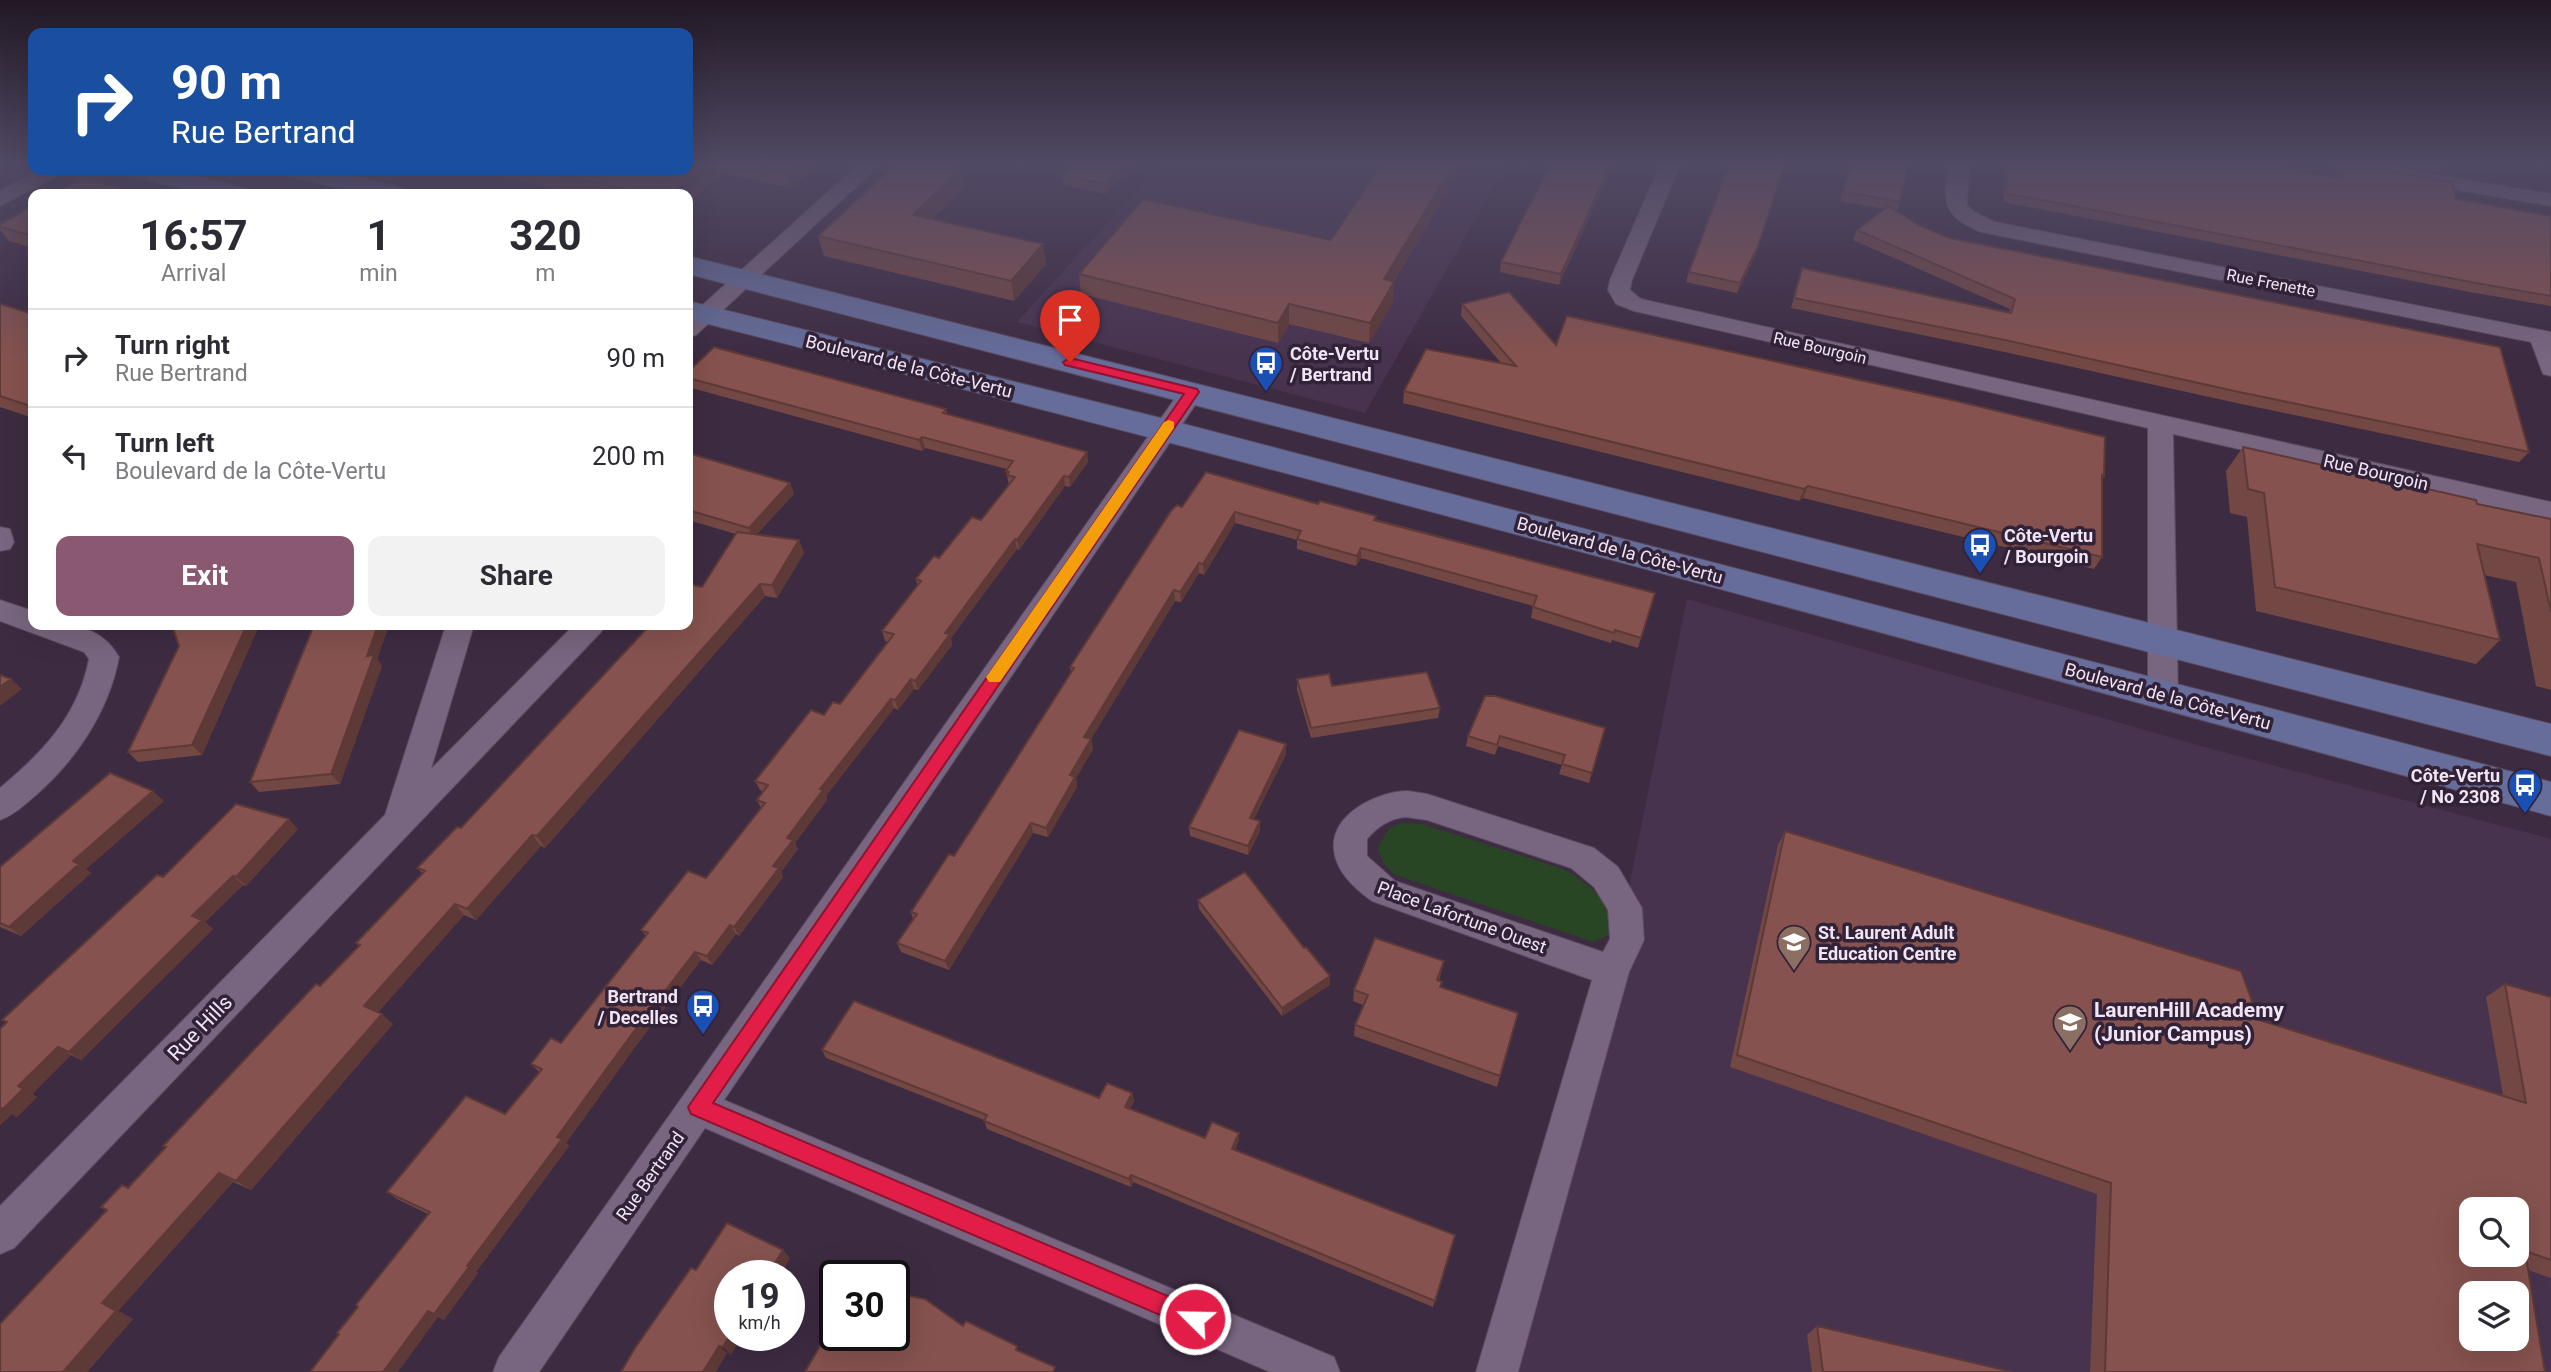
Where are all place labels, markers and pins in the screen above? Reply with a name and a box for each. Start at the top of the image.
pin [1040,290,1100,362]
place label: Côte-Vertu / Bertrand [1289,343,1379,385]
bus stop icon: Côte-Vertu / Bertrand [1247,344,1285,393]
place label: Côte-Vertu / Bourgoin [2003,525,2093,567]
bus stop icon: Côte-Vertu / Bourgoin [1961,526,1999,575]
place label: Côte-Vertu / No 2308 [2411,765,2500,807]
bus stop icon: Côte-Vertu / No 2308 [2506,766,2544,815]
place label: St. Laurent Adult Education Centre [1818,922,1957,964]
school or university icon: St. Laurent Adult Education Centre [1775,923,1813,972]
place label: Bertrand / Decelles [597,986,678,1028]
bus stop icon: Bertrand / Decelles [684,987,722,1036]
place label: LaurenHill Academy (Junior Campus) [2094,998,2284,1046]
school or university icon: LaurenHill Academy (Junior Campus) [2051,1003,2089,1052]

